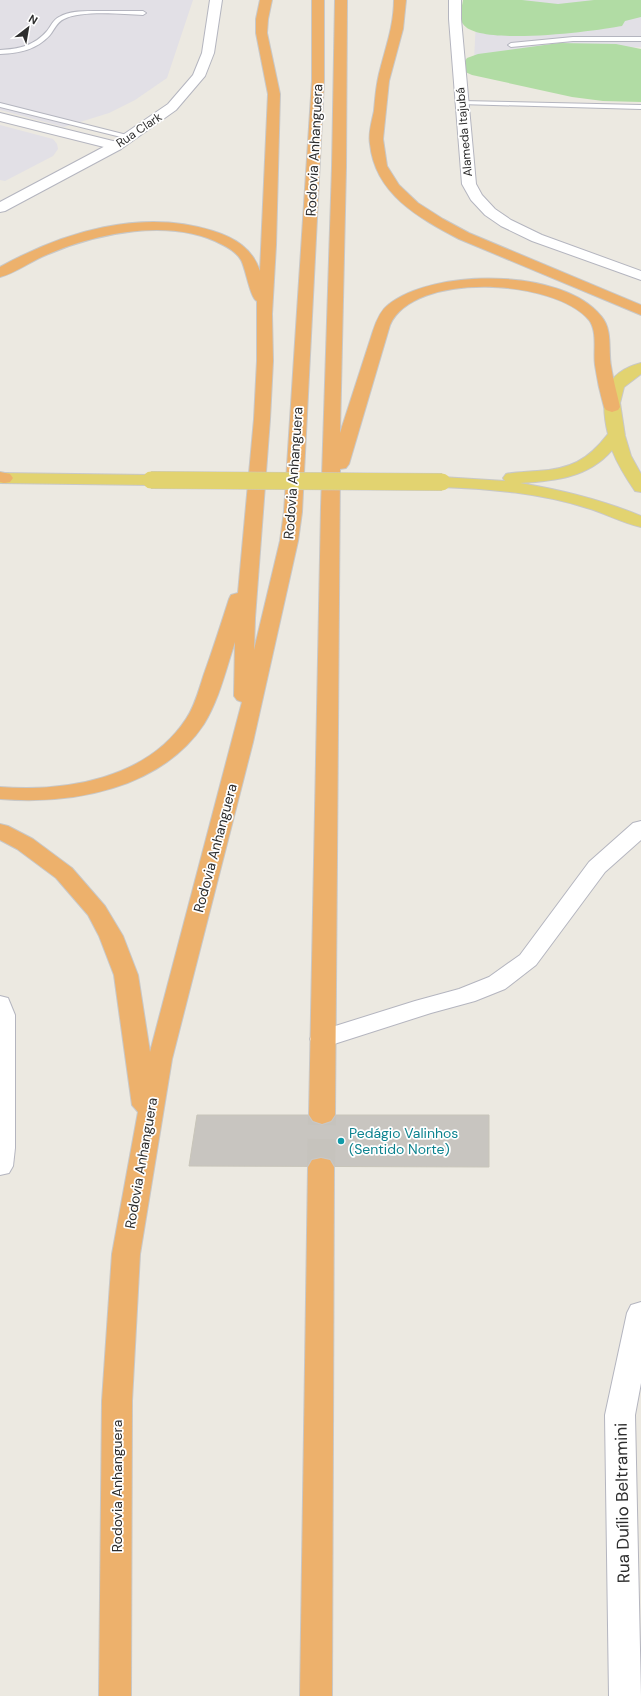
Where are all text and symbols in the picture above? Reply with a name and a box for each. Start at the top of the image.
north arrow [8,8,48,48]
text: N [26,11,40,27]
street label: Rodovia Anhanguera [302,83,326,217]
street label: Alameda Itajubá [452,87,476,177]
street label: Rua Clark [113,109,165,151]
street label: Rodovia Anhanguera [279,406,307,540]
street label: Rodovia Anhanguera [189,782,241,914]
street label: Rodovia Anhanguera [121,1096,161,1230]
place label: Pedágio Valinhos (Sentido Norte) [349,1124,458,1158]
marker: Pedágio Valinhos (Sentido Norte) [336,1136,346,1146]
street label: Rodovia Anhanguera [108,1420,126,1552]
street label: Rua Duílio Beltramini [610,1423,634,1583]

